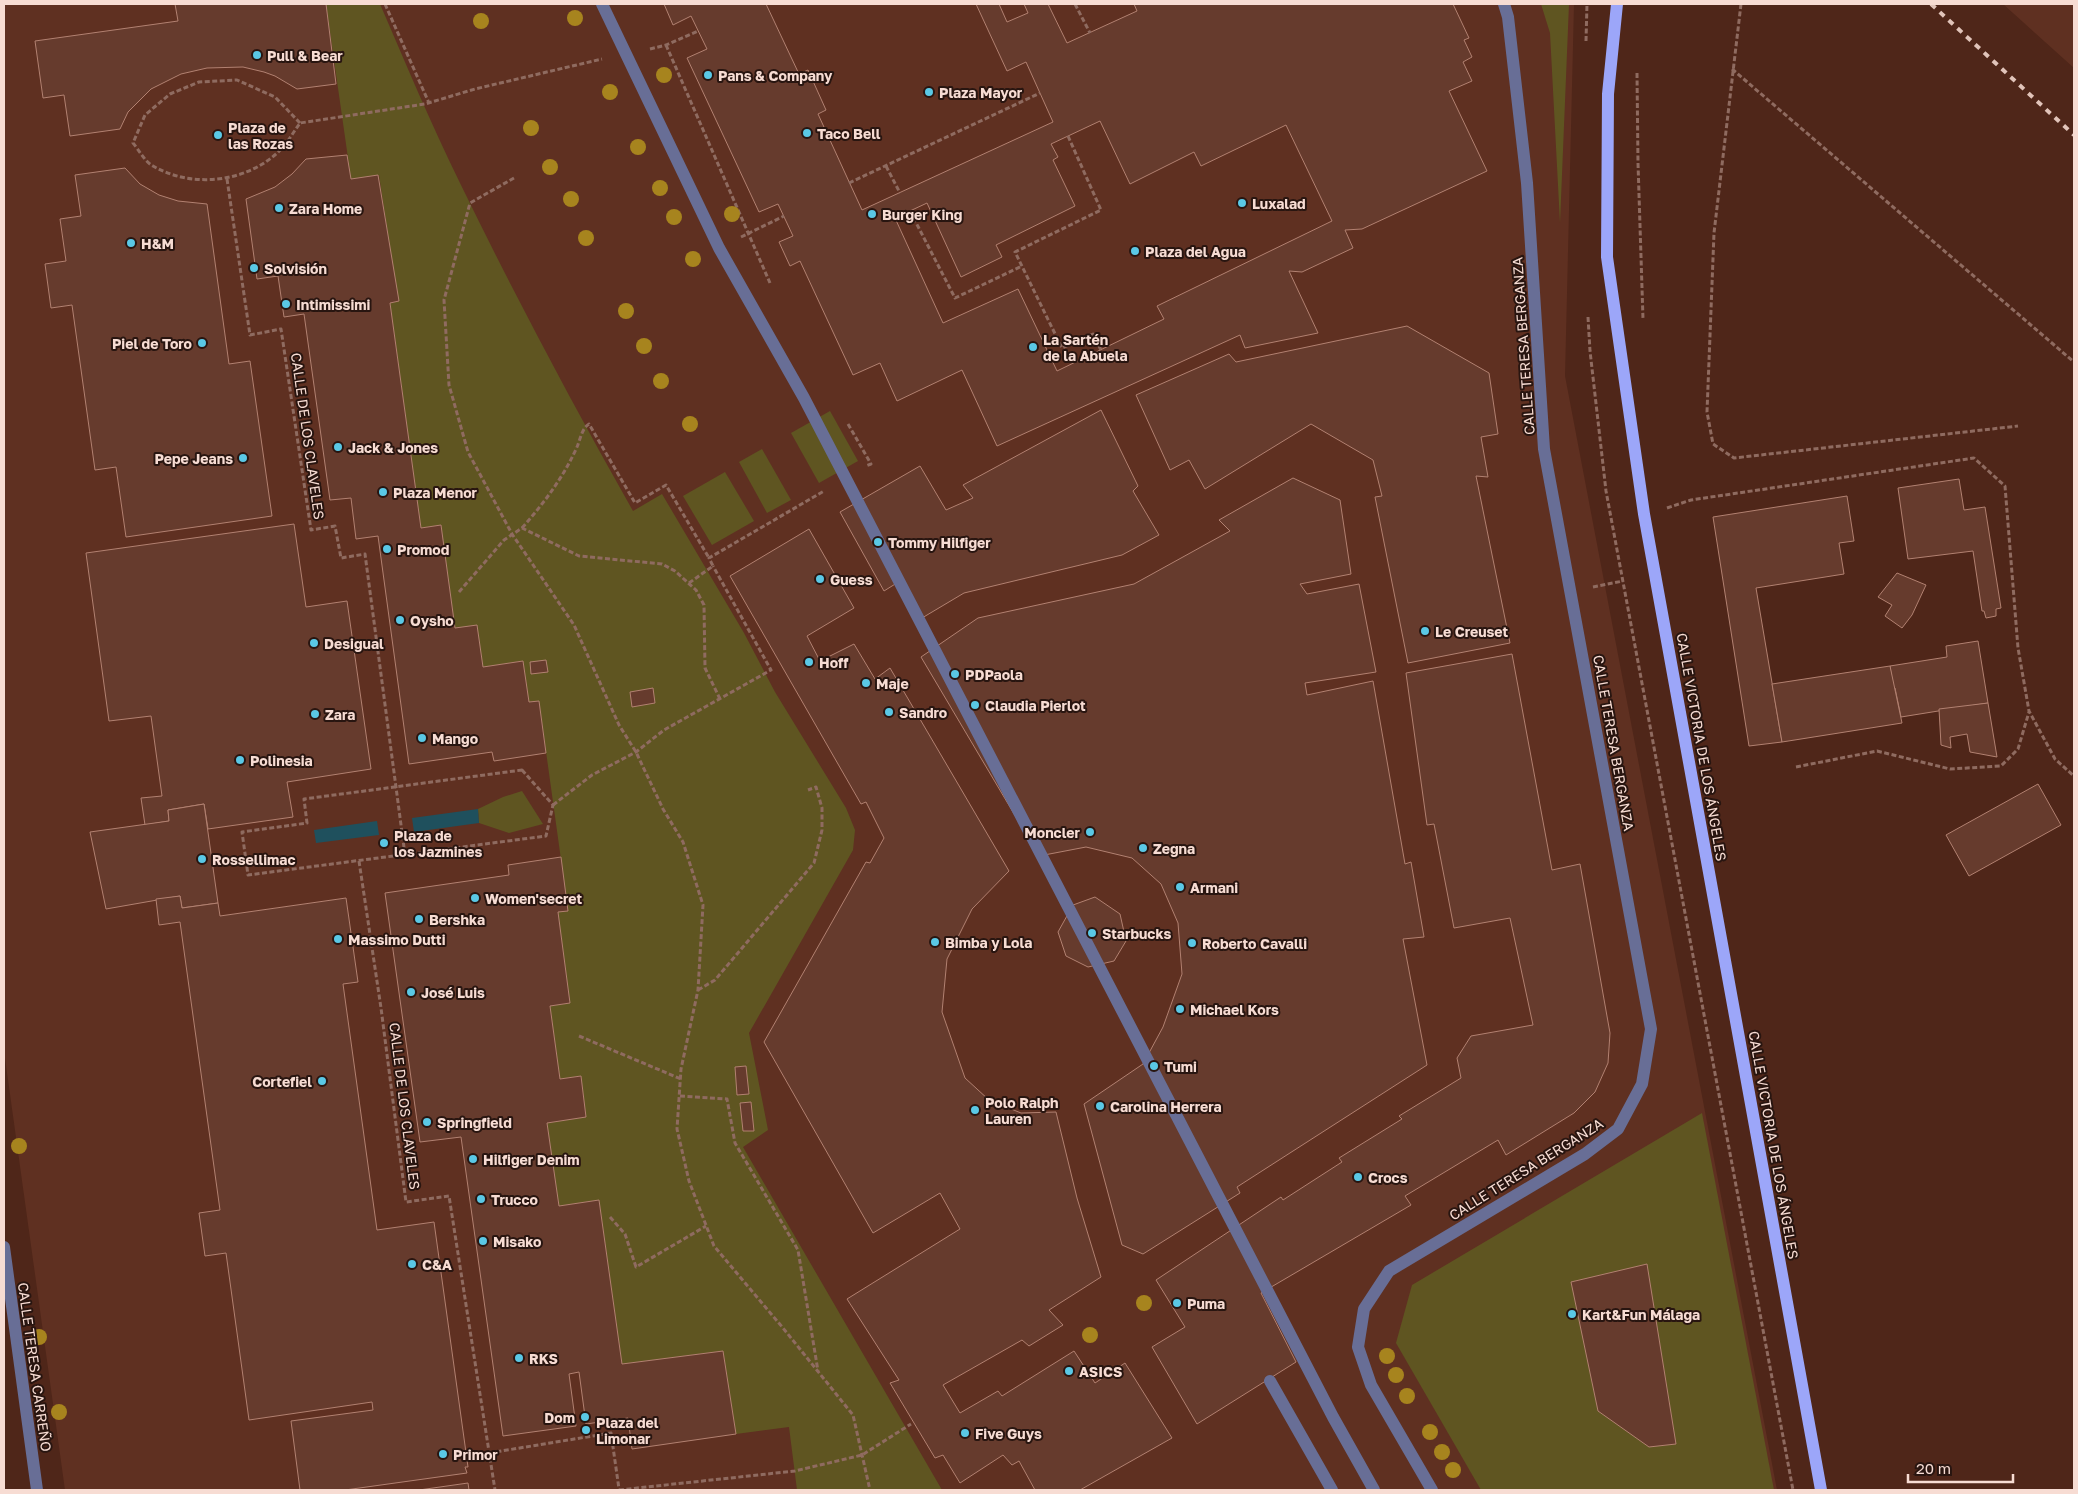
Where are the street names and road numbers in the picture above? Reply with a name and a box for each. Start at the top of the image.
street label: CALLE TERESA BERGANZA [1508,256,1538,436]
street label: CALLE DE LOS CLAVELES [288,352,328,520]
street label: CALLE VICTORIA DE LOS ÁNGELES [1674,632,1730,862]
street label: CALLE TERESA BERGANZA [1590,654,1638,833]
street label: CALLE DE LOS CLAVELES [386,1022,424,1191]
street label: CALLE VICTORIA DE LOS ÁNGELES [1746,1030,1802,1260]
street label: CALLE TERESA BERGANZA [1446,1114,1607,1223]
street label: CALLE TERESA CARREÑO [15,1281,55,1453]

